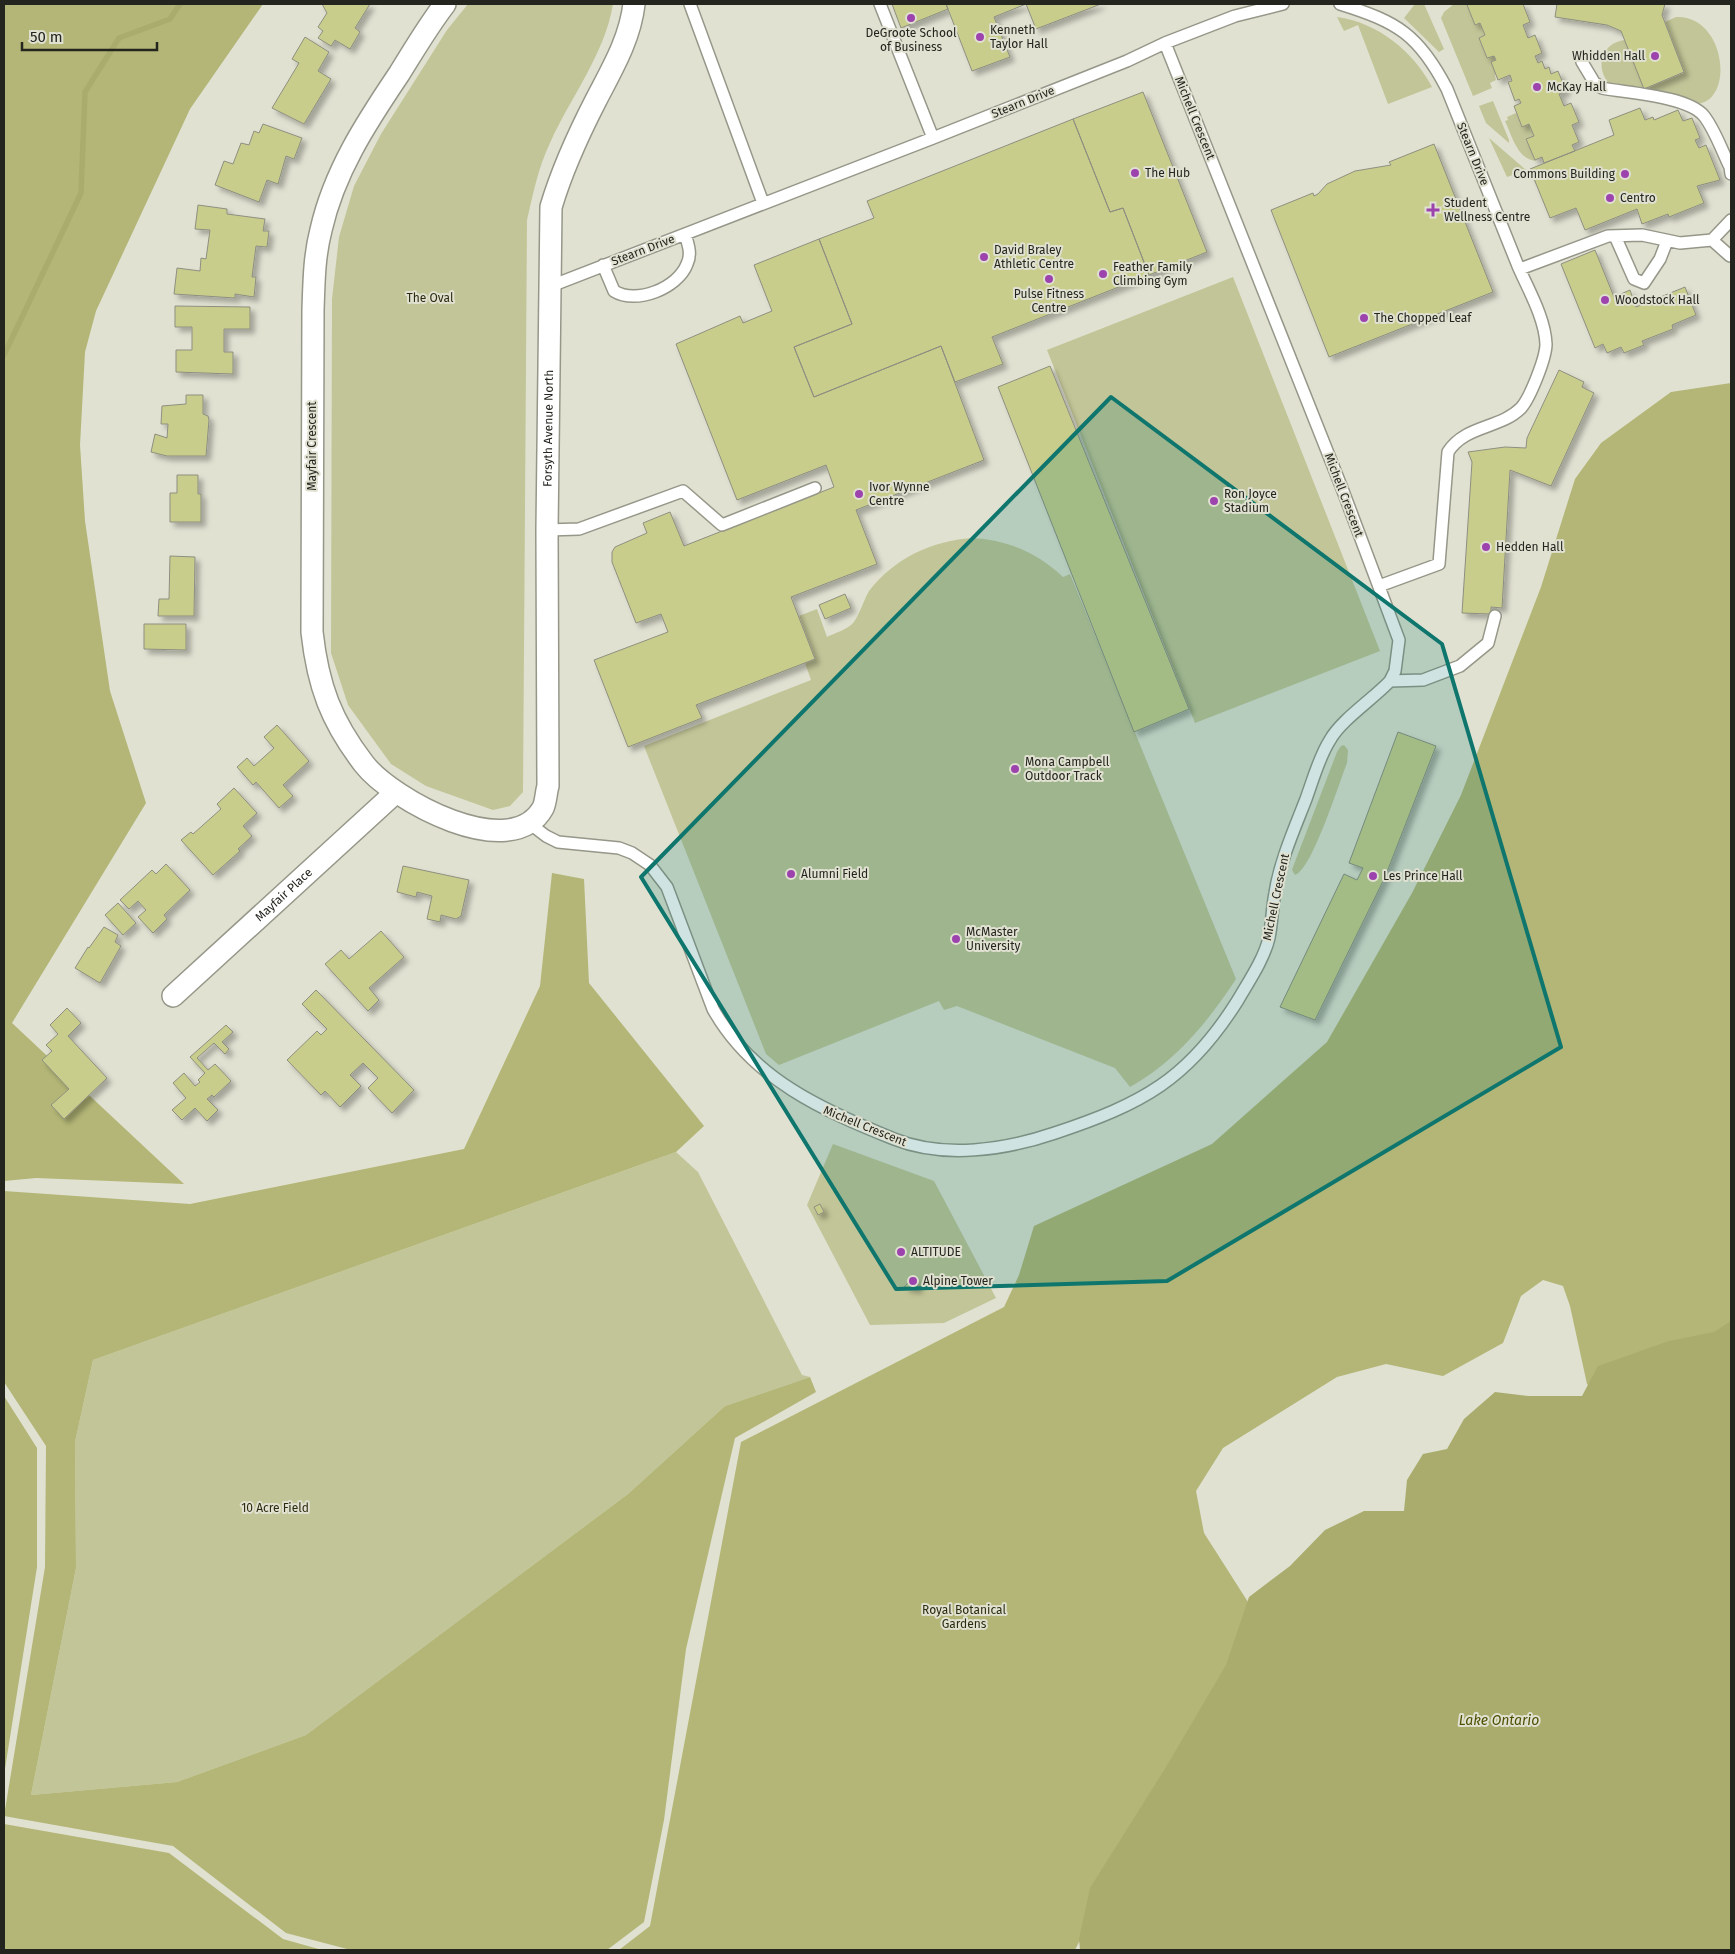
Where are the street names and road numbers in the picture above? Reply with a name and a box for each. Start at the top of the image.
street label: Michell Crescent [1172,74,1218,162]
street label: Stearn Drive [989,83,1057,121]
street label: Stearn Drive [1454,120,1492,188]
street label: Stearn Drive [609,232,677,268]
street label: Forsyth Avenue North [541,370,556,487]
street label: Mayfair Crescent [305,401,319,491]
street label: Michell Crescent [1322,451,1367,539]
street label: Michell Crescent [1260,852,1292,942]
street label: Mayfair Place [252,865,315,924]
street label: Michell Crescent [821,1103,909,1149]

